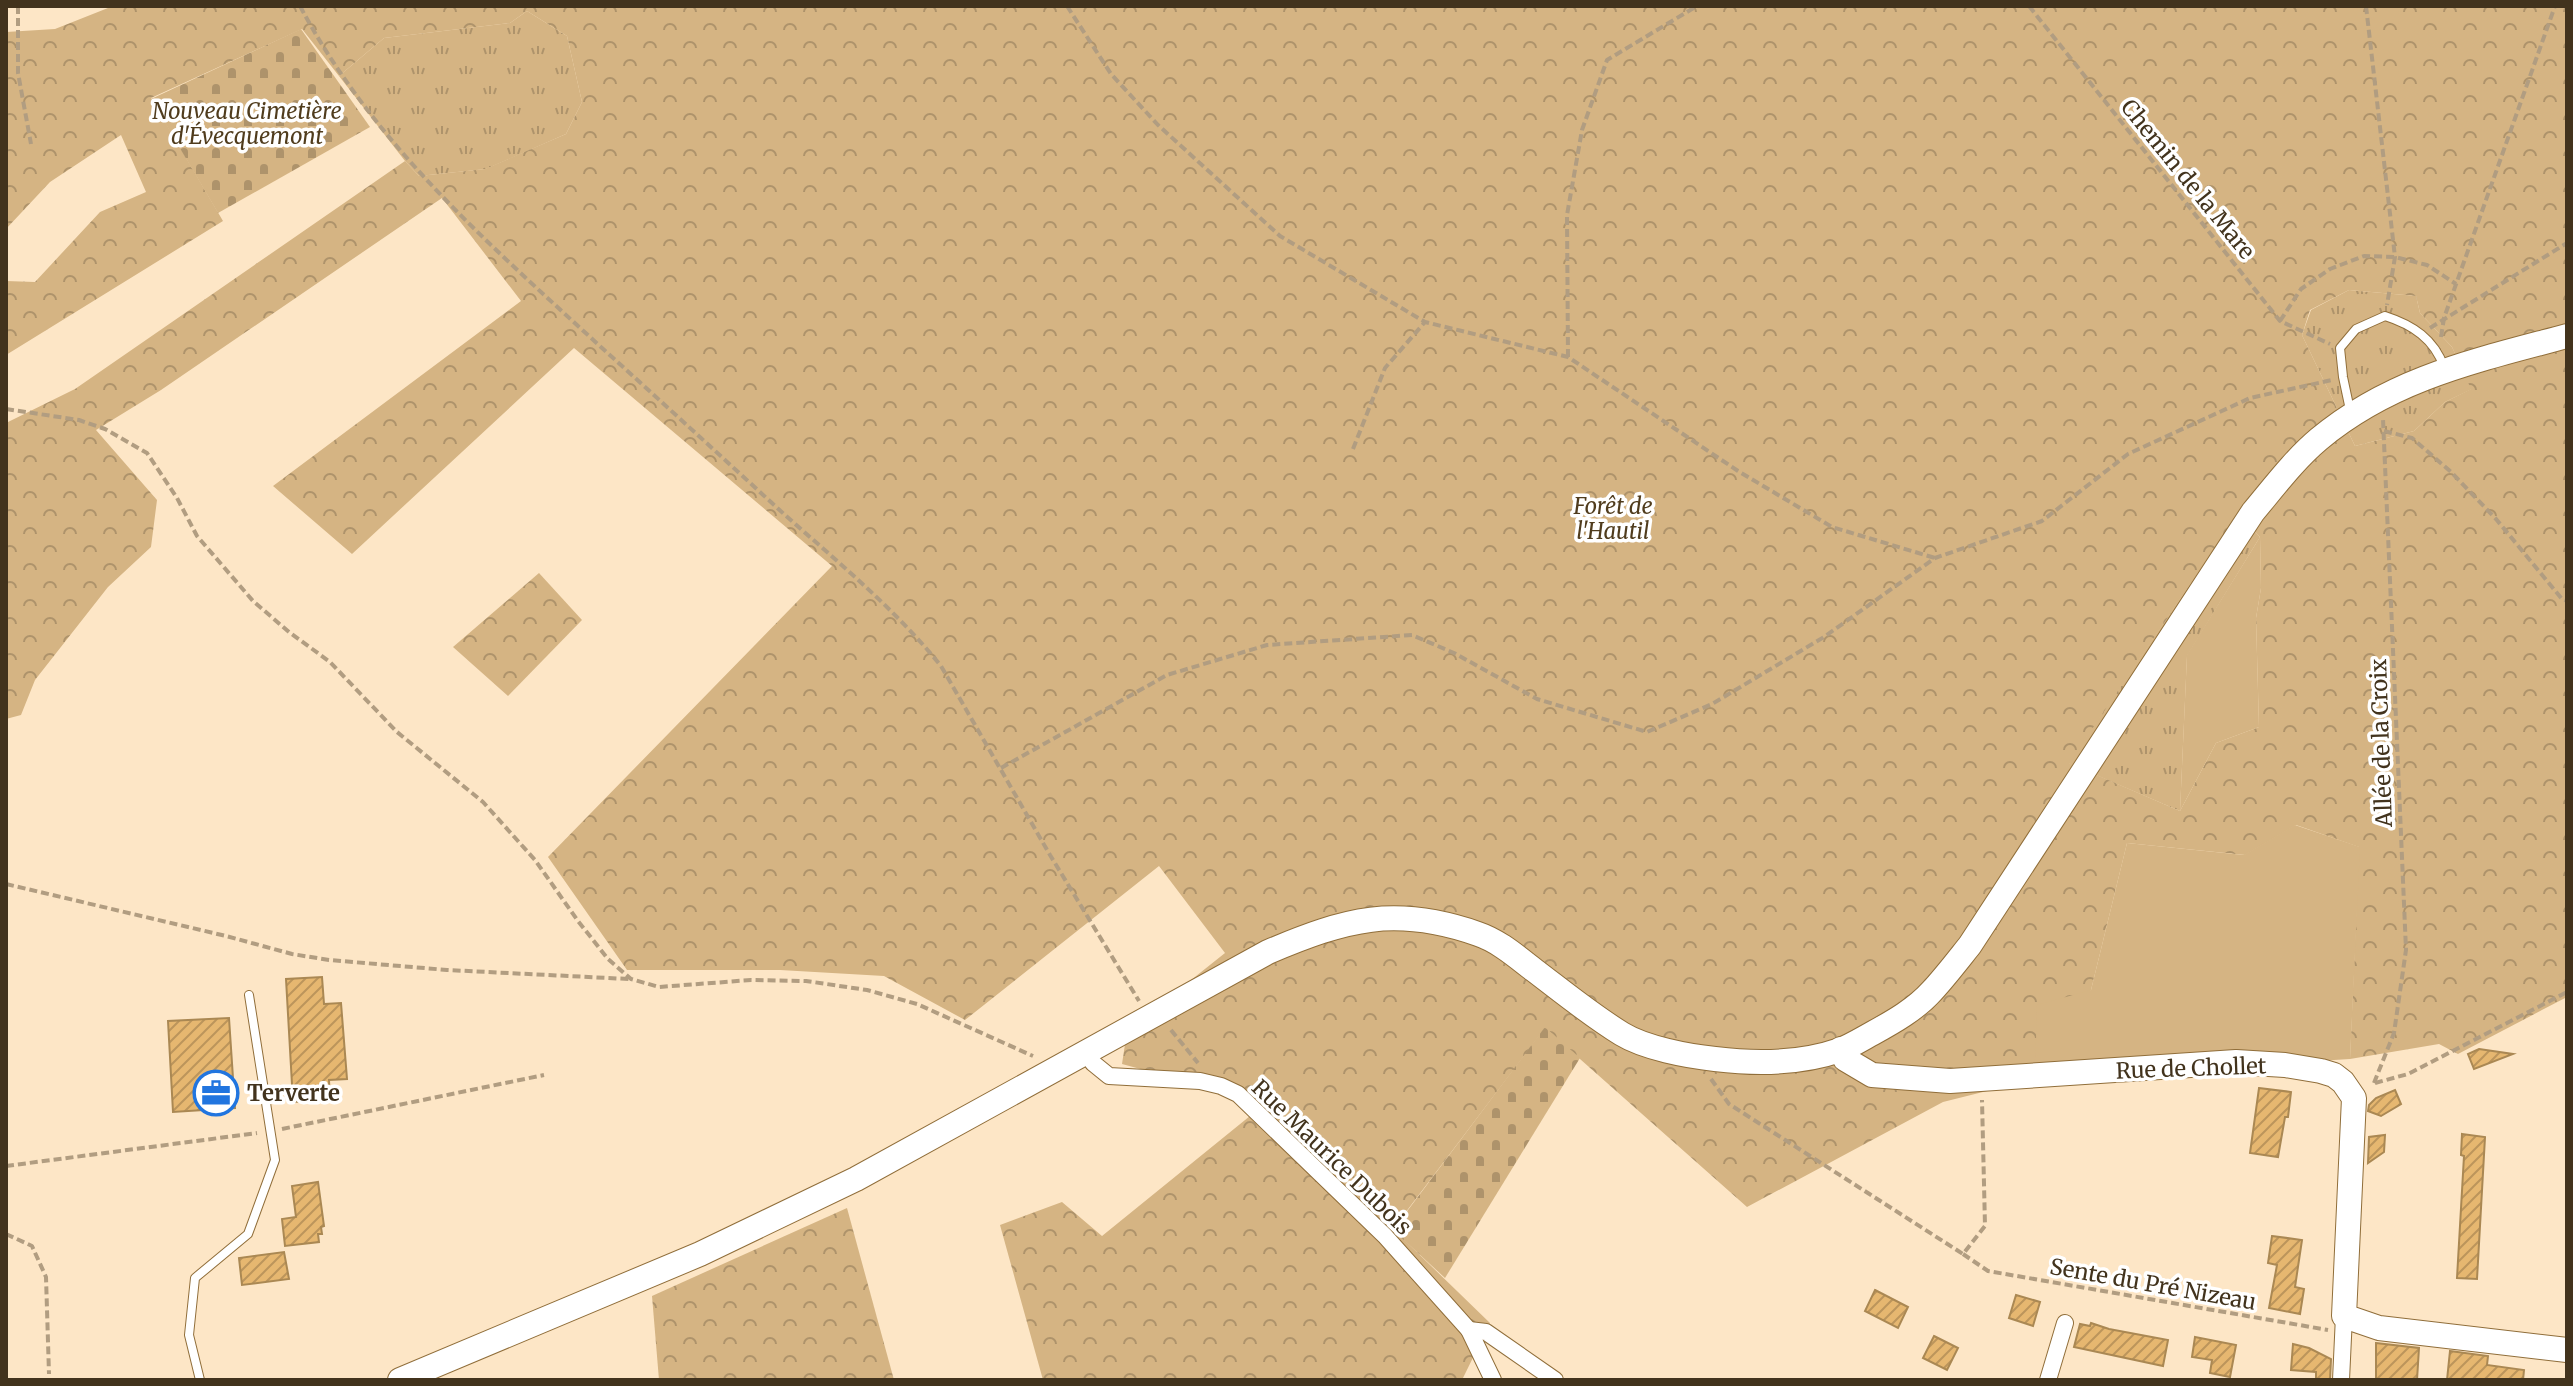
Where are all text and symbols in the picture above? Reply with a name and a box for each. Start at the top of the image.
street label: Chemin de la Mare [2115,93,2261,265]
park label: Nouveau Cimetière d'Évecquemont [152,97,342,150]
park label: Forêt de l'Hautil [1572,492,1653,545]
street label: Allée de la Croix [2364,658,2398,829]
street label: Rue de Chollet [2115,1051,2267,1085]
office icon: Terverte [192,1069,240,1117]
street label: Rue Maurice Dubois [1246,1073,1418,1241]
place label: Terverte [247,1079,340,1107]
street label: Sente du Pré Nizeau [2048,1252,2258,1316]

